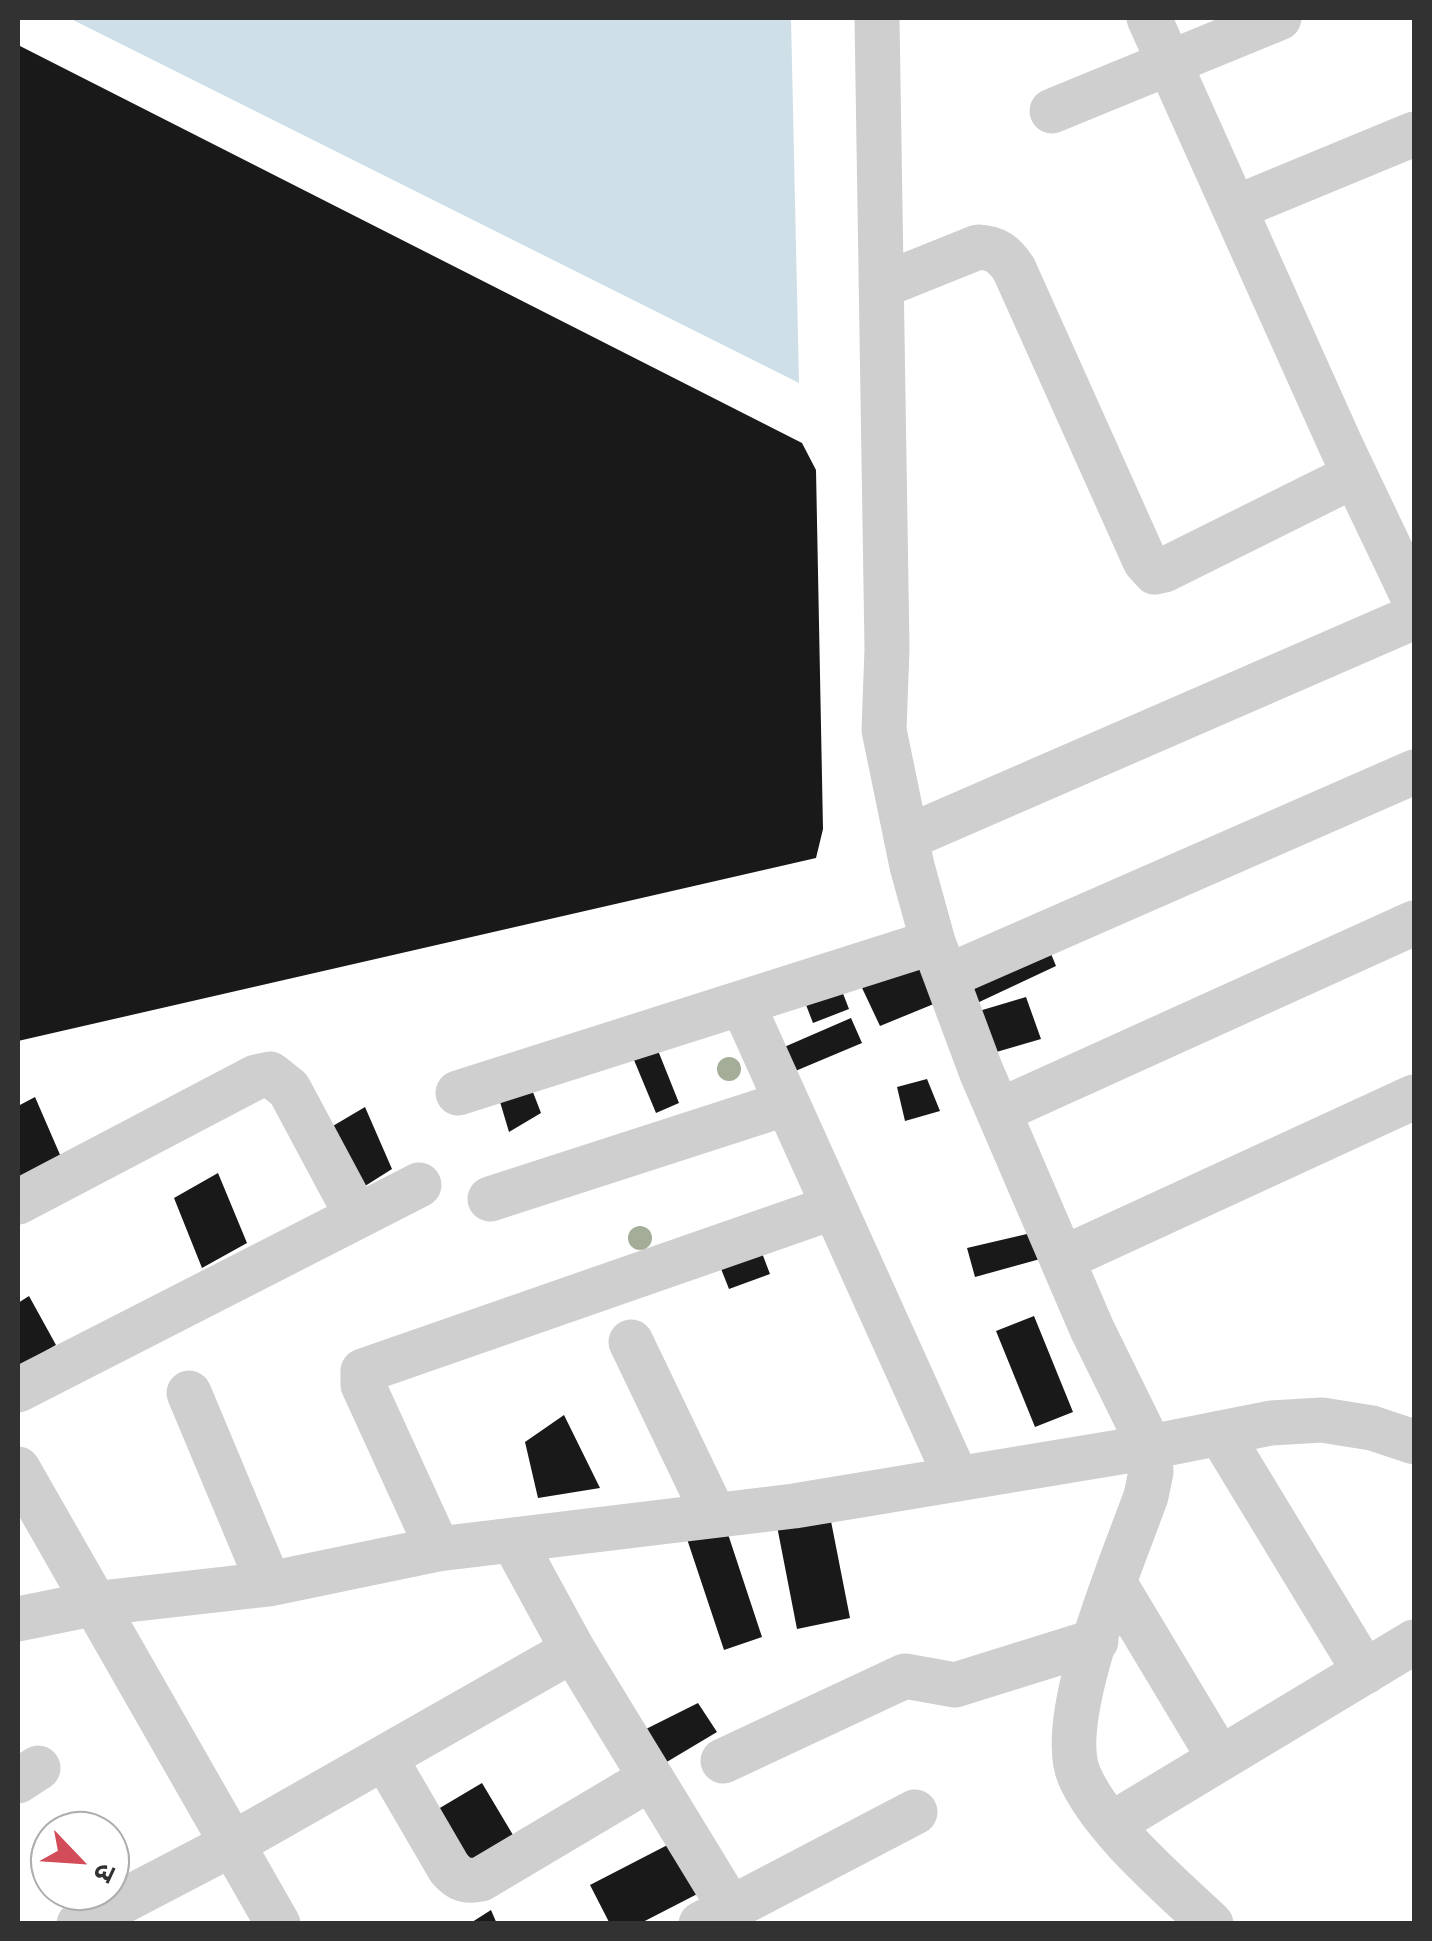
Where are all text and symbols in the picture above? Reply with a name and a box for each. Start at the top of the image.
north arrow [30,1811,130,1911]
text: उ [87,1859,124,1887]

